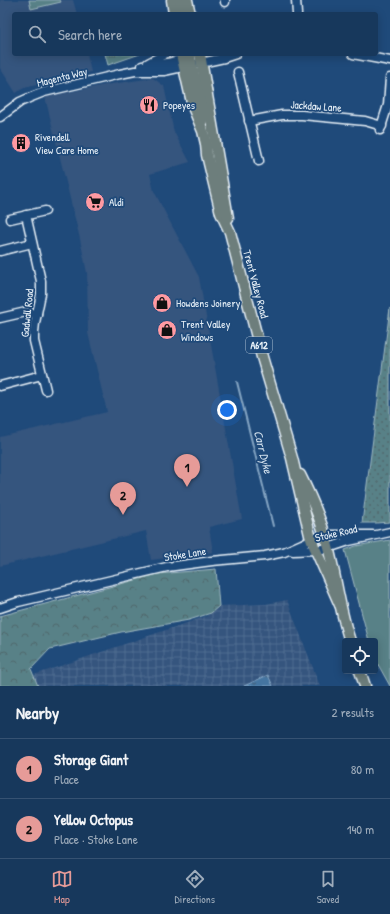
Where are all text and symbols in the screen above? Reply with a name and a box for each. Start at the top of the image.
search box [12,12,378,56]
icon: search [26,23,48,45]
text: Search here [58,24,122,45]
street label: Magenta Way [35,64,89,90]
restaurant icon: Popeyes [138,94,160,116]
street label: Jackdaw Lane [290,97,343,115]
place label: Popeyes [163,98,195,112]
place label: Rivendell View Care Home [35,130,99,157]
building icon: Rivendell View Care Home [10,132,32,154]
supermarket icon: Aldi [84,191,106,213]
place label: Aldi [109,195,124,209]
street label: Trent Valley Road [240,248,272,320]
street label: Gadwall Road [17,287,37,338]
shop icon: Howdens Joinery [151,292,173,314]
place label: Howdens Joinery [176,296,241,310]
place label: Trent Valley Windows [181,317,231,344]
shop icon: Trent Valley Windows [156,319,178,341]
road number: A612 [246,337,272,353]
your location [217,400,237,420]
water label: Carr Dyke [250,429,277,476]
pin: 1 [174,454,200,487]
pin: 2 [110,482,136,515]
street label: Stoke Road [314,521,359,545]
street label: Stoke Lane [163,544,208,564]
map controls [342,638,378,674]
button: locate [342,638,378,674]
text: Nearby [16,701,59,724]
text: 2 results [332,703,374,721]
text: Storage Giant [54,749,128,770]
text: 1 [27,760,31,778]
text: 80 m [351,760,374,778]
text: Place [54,770,79,788]
text: Yellow Octopus [54,809,133,830]
text: 2 [26,820,32,838]
text: 140 m [347,820,374,838]
text: Place · Stoke Lane [54,830,138,848]
tab: Map [51,868,73,906]
tab: Directions [175,868,215,906]
tab: Saved [317,868,339,906]

